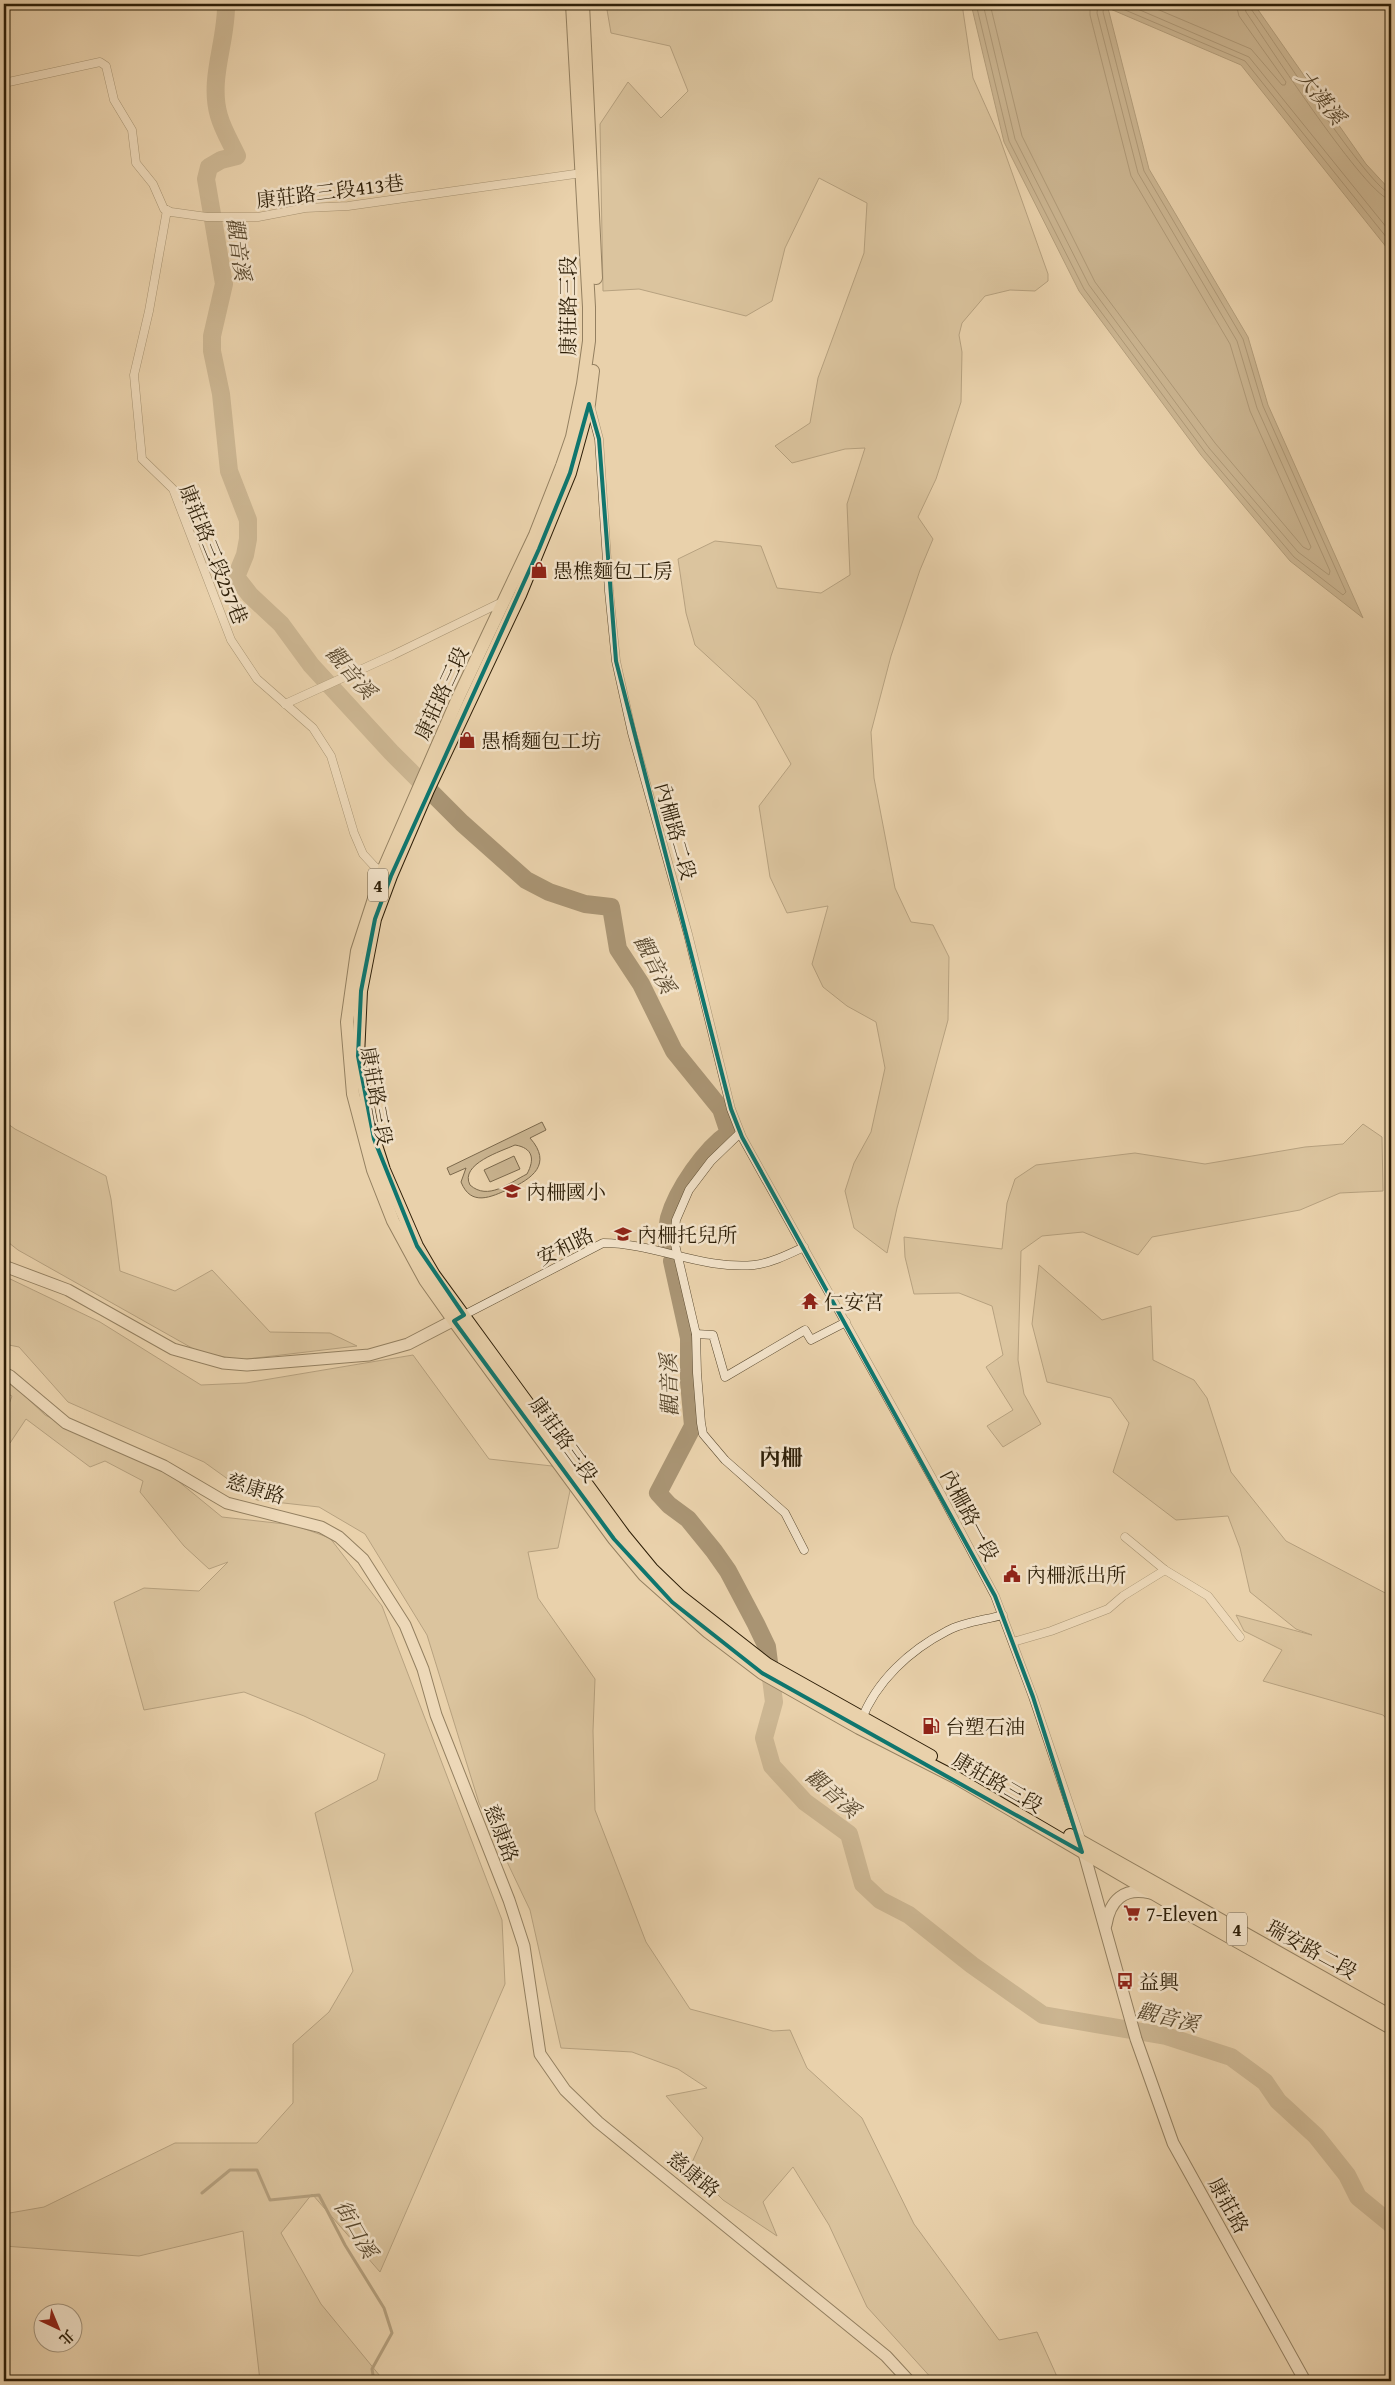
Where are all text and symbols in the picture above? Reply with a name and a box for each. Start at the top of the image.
water label: 大漢溪 [1289,63,1354,133]
street label: 康莊路三段413巷 [254,168,406,214]
water label: 觀音溪 [219,216,259,284]
street label: 康莊路三段 [553,256,582,356]
street label: 康莊路三段257巷 [173,480,255,628]
place label: 愚樵麵包工房 [553,556,673,585]
shop icon: 愚樵麵包工房 [529,560,549,580]
water label: 觀音溪 [319,638,385,707]
street label: 康莊路三段 [407,642,475,744]
place label: 愚橋麵包工坊 [481,726,601,755]
shop icon: 愚橋麵包工坊 [457,730,477,750]
street label: 內柵路二段 [648,779,704,883]
road number: 4 [368,868,388,902]
water label: 觀音溪 [627,929,684,1001]
street label: 康莊路三段 [354,1044,400,1148]
place label: 內柵國小 [526,1177,606,1206]
school or university icon: 內柵國小 [502,1181,522,1201]
street label: 安和路 [532,1220,598,1272]
place label: 內柵托兒所 [637,1220,737,1249]
school or university icon: 內柵托兒所 [613,1224,633,1244]
place label: 仁安宮 [824,1287,884,1316]
temple icon: 仁安宮 [800,1291,820,1311]
water label: 觀音溪 [652,1351,686,1417]
street label: 康莊路三段 [523,1390,605,1488]
district label: 內柵 [759,1441,803,1473]
street label: 內柵路一段 [934,1464,1006,1566]
street label: 慈康路 [223,1465,289,1511]
place label: 內柵派出所 [1026,1560,1126,1589]
public building icon: 內柵派出所 [1002,1564,1022,1584]
place label: 台塑石油 [945,1712,1025,1741]
fuel station icon: 台塑石油 [921,1716,941,1736]
street label: 康莊路三段 [947,1744,1049,1820]
water label: 觀音溪 [799,1761,868,1827]
street label: 慈康路 [478,1800,526,1866]
place label: 7-Eleven [1146,1899,1218,1928]
supermarket icon: 7-Eleven [1122,1903,1142,1923]
road number: 4 [1227,1912,1247,1946]
street label: 瑞安路二段 [1261,1912,1363,1986]
place label: 益興 [1139,1967,1179,1996]
bus stop icon: 益興 [1115,1971,1135,1991]
water label: 觀音溪 [1134,1994,1204,2040]
street label: 慈康路 [662,2144,726,2204]
street label: 康莊路 [1202,2172,1256,2238]
water label: 街口溪 [327,2194,386,2266]
north arrow [32,2302,82,2352]
text: 北 [55,2325,79,2349]

